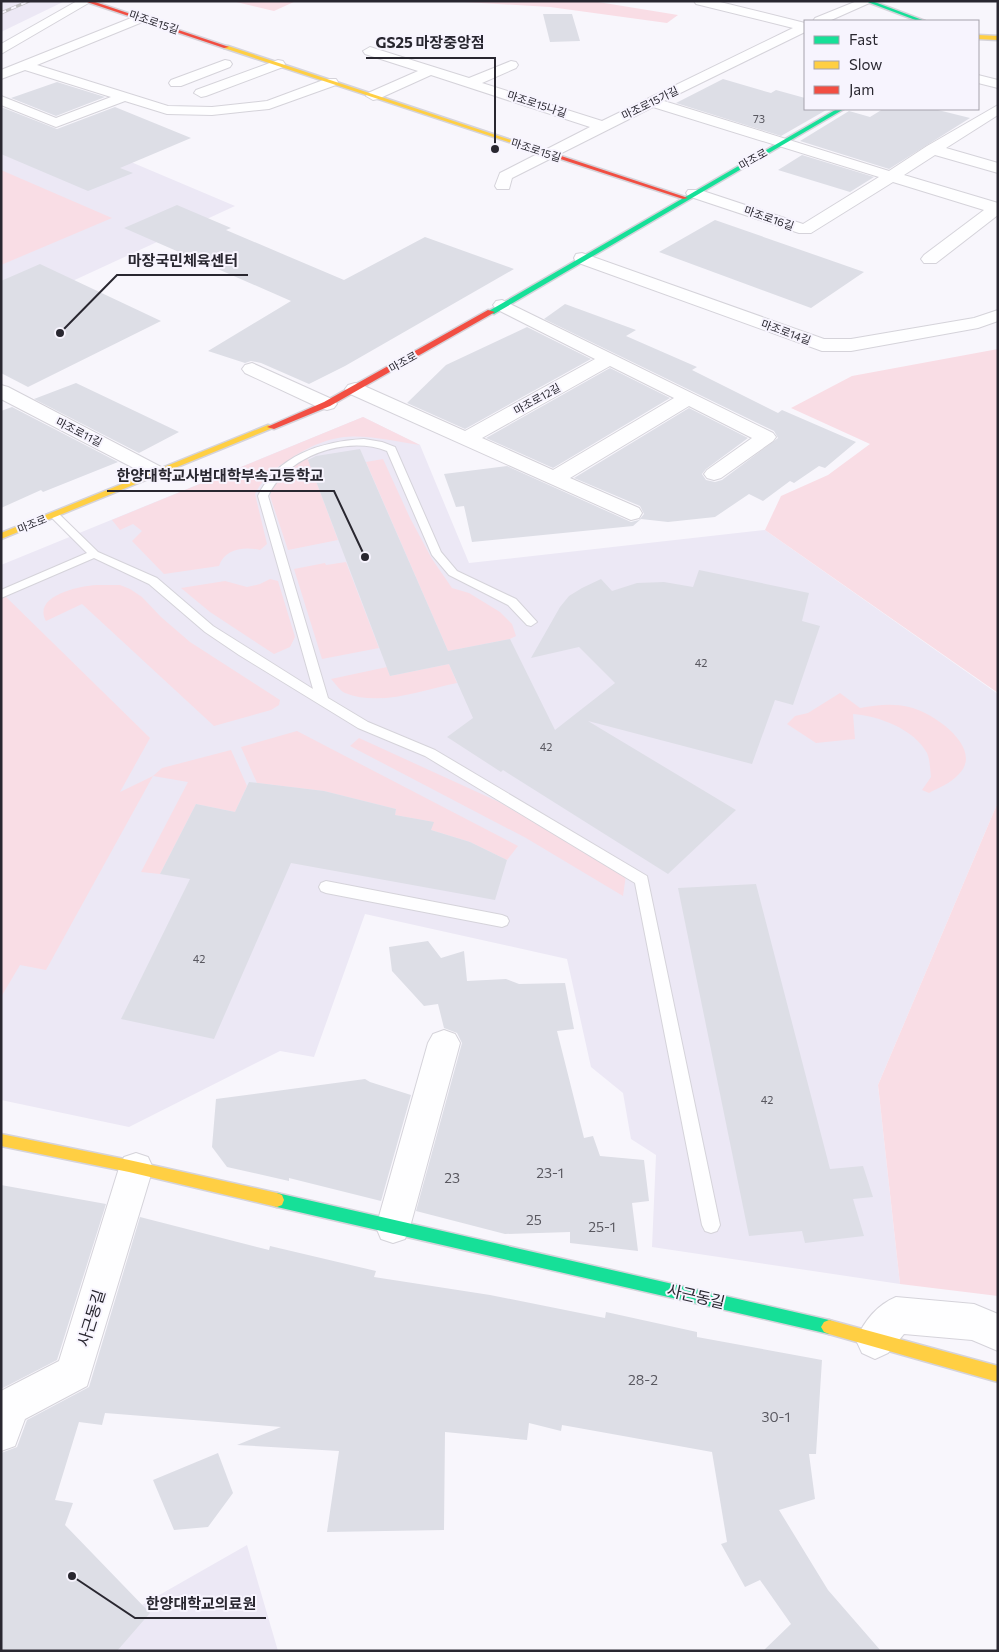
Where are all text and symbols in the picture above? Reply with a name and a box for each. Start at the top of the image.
street label: 마조로15길 [128,7,181,36]
legend [804,20,979,110]
callout: GS25 마장중앙점 [366,28,495,58]
text: Fast [849,30,878,48]
text: GS25 마장중앙점 [375,33,485,51]
text: Slow [849,55,882,73]
text: Jam [849,80,874,98]
street label: 마조로15가길 [619,83,680,122]
street label: 마조로15나길 [506,88,568,119]
house number: 73 [753,112,765,125]
street label: 마조로15길 [510,135,563,164]
street label: 마조로 [736,145,769,172]
street label: 마조로16길 [743,203,796,232]
callout: 마장국민체육센터 [117,245,248,275]
text: 마장국민체육센터 [128,251,238,269]
street label: 마조로14길 [760,317,813,346]
street label: 마조로 [386,349,419,375]
street label: 마조로12길 [511,380,562,417]
street label: 마조로11길 [54,414,104,449]
callout: 한양대학교사범대학부속고등학교 [107,461,334,491]
text: 한양대학교사범대학부속고등학교 [116,466,324,484]
street label: 마조로 [15,512,48,535]
house number: 42 [695,656,707,669]
house number: 42 [540,740,552,753]
house number: 42 [193,952,205,965]
house number: 42 [761,1093,773,1106]
house number: 23-1 [536,1164,564,1181]
house number: 23 [444,1169,460,1186]
house number: 25 [526,1211,542,1228]
house number: 25-1 [588,1218,616,1235]
street label: 사근동길 [665,1280,727,1311]
street label: 사근동길 [73,1287,108,1349]
house number: 28-2 [628,1371,658,1388]
house number: 30-1 [761,1408,791,1425]
callout: 한양대학교의료원 [135,1588,266,1618]
text: 한양대학교의료원 [146,1594,256,1612]

